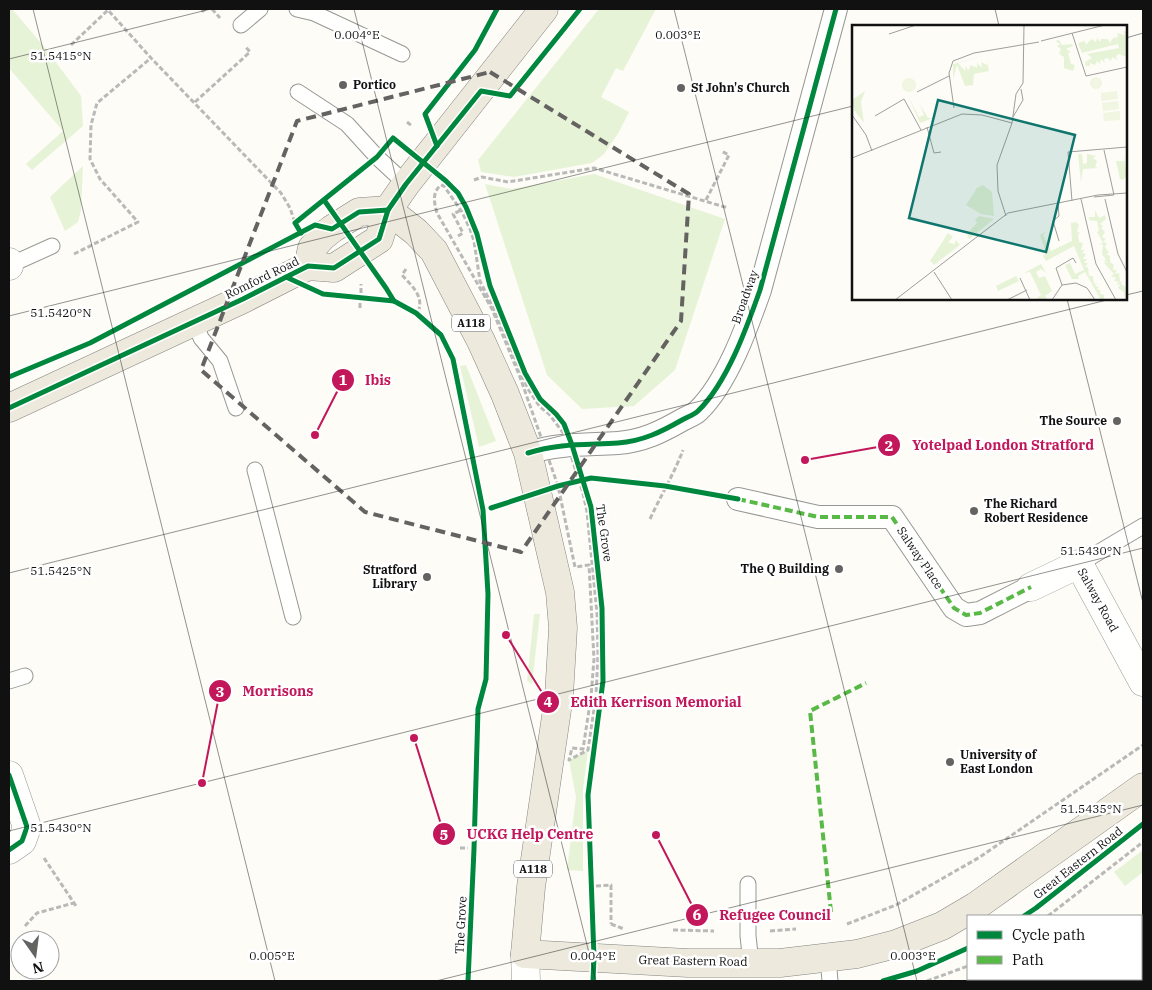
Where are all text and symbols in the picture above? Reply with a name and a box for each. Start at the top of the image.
inset map [852,25,1127,300]
text: 0.004°E [334,27,380,42]
text: 0.003°E [655,27,701,42]
text: 51.5415°N [30,48,92,63]
place label: Portico [353,77,396,92]
marker: Portico [337,79,349,91]
place label: St John's Church [691,80,790,95]
marker: St John's Church [675,82,687,94]
street label: Romford Road [222,253,301,302]
street label: Broadway [728,267,761,326]
text: 51.5420°N [30,305,92,320]
road number: A118 [452,314,490,332]
callout: Ibis [330,365,401,394]
text: 1 [338,370,348,389]
text: Ibis [365,371,391,389]
place label: The Source [1040,413,1107,428]
marker: The Source [1111,415,1123,427]
callout: Yotelpad London Stratford [877,431,1104,460]
text: 2 [884,436,894,455]
text: Yotelpad London Stratford [912,436,1094,454]
place label: The Richard Robert Residence [984,496,1088,525]
street label: The Grove [593,503,616,563]
marker: The Richard Robert Residence [968,505,980,517]
street label: Salway Place [894,524,947,592]
text: 51.5430°N [1060,543,1122,558]
place label: The Q Building [741,561,829,576]
place label: Stratford Library [363,562,417,591]
text: 51.5425°N [30,563,92,578]
marker: The Q Building [833,563,845,575]
street label: Salway Road [1075,565,1122,634]
marker: Stratford Library [421,571,433,583]
callout: Morrisons [207,677,323,706]
text: 3 [215,682,225,701]
text: Morrisons [243,682,313,700]
callout: Edith Kerrison Memorial [536,687,752,716]
text: 4 [543,692,553,711]
text: Edith Kerrison Memorial [571,693,742,711]
place label: University of East London [960,747,1038,776]
marker: University of East London [944,756,956,768]
text: 51.5435°N [1060,801,1122,816]
text: 51.5430°N [30,820,92,835]
callout: UCKG Help Centre [432,820,604,849]
street label: Great Eastern Road [1030,823,1125,902]
text: 5 [439,825,449,844]
text: UCKG Help Centre [467,825,593,843]
road number: A118 [514,861,552,878]
street label: The Grove [451,896,470,954]
callout: Refugee Council [685,900,841,929]
text: 6 [692,905,702,924]
text: Refugee Council [719,906,831,924]
legend [967,915,1142,980]
text: Cycle path [1012,925,1085,944]
north arrow [10,930,60,980]
text: 0.005°E [249,948,295,963]
text: 0.004°E [570,948,616,963]
text: 0.003°E [890,948,936,963]
text: Path [1012,950,1044,969]
street label: Great Eastern Road [638,952,748,969]
text: N [31,958,46,978]

